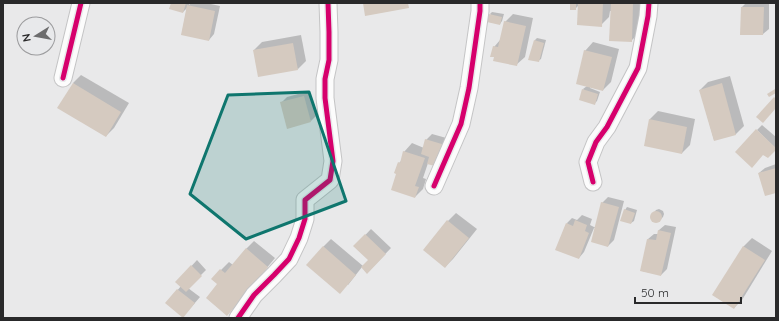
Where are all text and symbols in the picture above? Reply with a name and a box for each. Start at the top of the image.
north arrow [16,16,56,56]
text: N [19,33,34,43]
scale bar [635,279,741,305]
text: 50 m [641,285,669,300]

